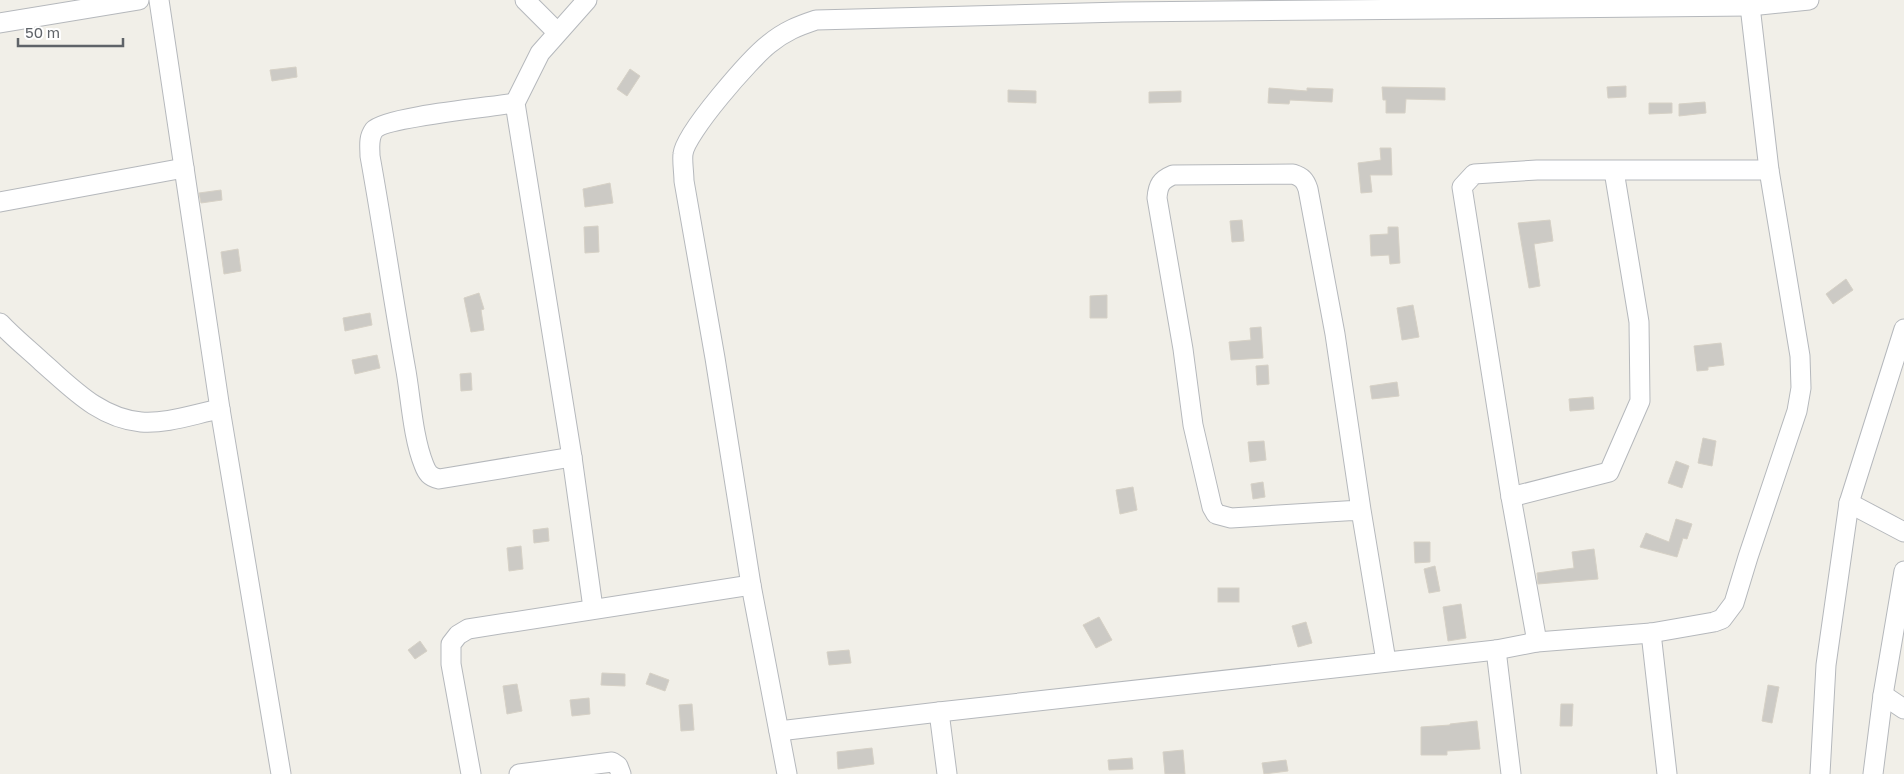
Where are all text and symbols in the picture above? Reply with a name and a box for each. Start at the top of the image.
scale bar [18,15,122,47]
text: 50 m [25,23,60,41]

